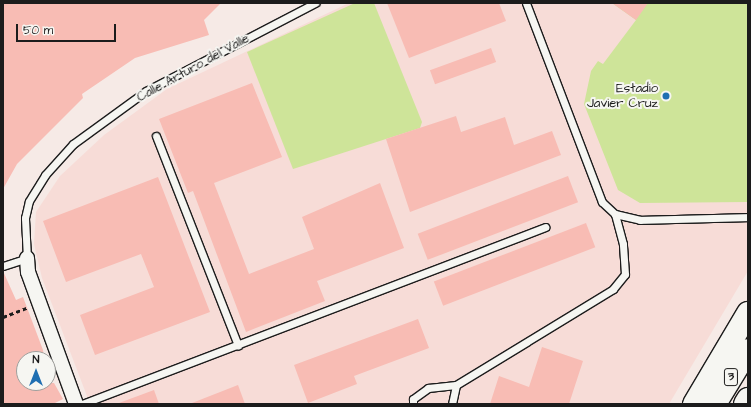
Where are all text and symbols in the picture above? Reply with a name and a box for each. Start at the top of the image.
scale bar [18,16,118,42]
text: 50 m [23,22,53,39]
street label: Calle Arturo del Valle [134,31,252,105]
place label: Estadio Javier Cruz [587,81,658,112]
marker: Estadio Javier Cruz [661,91,671,101]
north arrow [16,351,56,391]
text: N [33,352,39,367]
road number: 3 [723,367,739,387]

